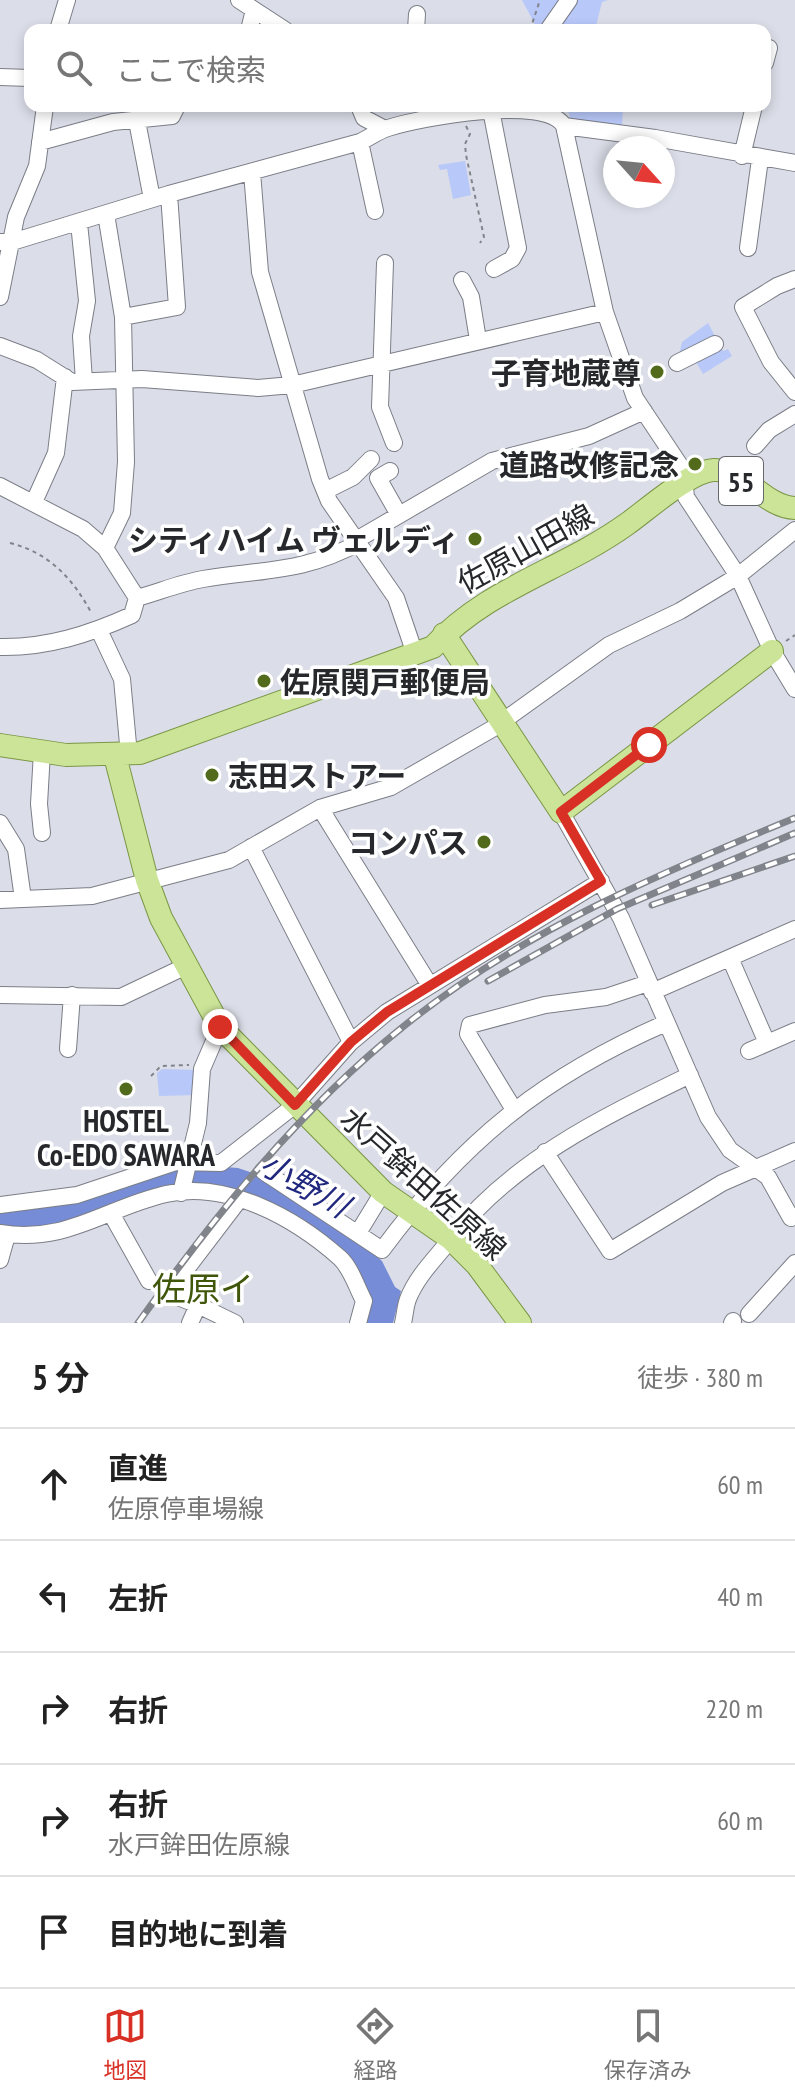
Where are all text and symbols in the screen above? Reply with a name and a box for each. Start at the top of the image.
search box [24,24,771,112]
icon: search [52,46,96,90]
text: ここで検索 [116,50,266,89]
north arrow [603,136,675,208]
place label: 子育地蔵尊 [491,353,641,392]
marker: 子育地蔵尊 [648,363,666,381]
place label: 道路改修記念 [499,445,679,484]
marker: 道路改修記念 [686,455,704,473]
road number: 55 [719,457,763,505]
street label: 佐原山田線 [450,495,600,601]
place label: シティハイム ヴェルディ [128,520,459,559]
marker: シティハイム ヴェルディ [466,530,484,548]
place label: 佐原関戸郵便局 [280,662,490,701]
marker: 佐原関戸郵便局 [255,672,273,690]
route start [631,727,667,763]
place label: 志田ストアー [228,756,406,795]
marker: 志田ストアー [203,766,221,784]
place label: コンパス [348,823,468,862]
marker: コンパス [475,833,493,851]
route end [202,1009,238,1045]
marker: HOSTEL Co-EDO SAWARA [117,1080,135,1098]
street label: 水戸鉾田佐原線 [333,1098,515,1268]
place label: HOSTEL Co-EDO SAWARA [37,1101,216,1174]
water label: 小野川 [253,1142,360,1228]
district label: 佐原イ [152,1266,254,1310]
text: 5 分 [32,1355,89,1399]
text: 徒歩 · 380 m [637,1361,763,1394]
text: 直進 [108,1448,168,1487]
icon: ahead [32,1462,76,1506]
text: 60 m [717,1468,763,1501]
text: 佐原停車場線 [108,1492,264,1525]
icon: left [32,1574,76,1618]
text: 左折 [108,1578,168,1617]
text: 40 m [717,1580,763,1613]
icon: right [32,1686,76,1730]
text: 右折 [108,1690,168,1729]
text: 220 m [705,1692,763,1725]
text: 右折 [108,1784,168,1823]
icon: right [32,1798,76,1842]
text: 60 m [717,1804,763,1837]
text: 水戸鉾田佐原線 [108,1828,290,1861]
icon: arrive [32,1910,76,1954]
text: 目的地に到着 [108,1914,288,1953]
tab: 地図 [103,2004,147,2084]
tab: 経路 [353,2004,398,2084]
tab: 保存済み [604,2004,692,2084]

